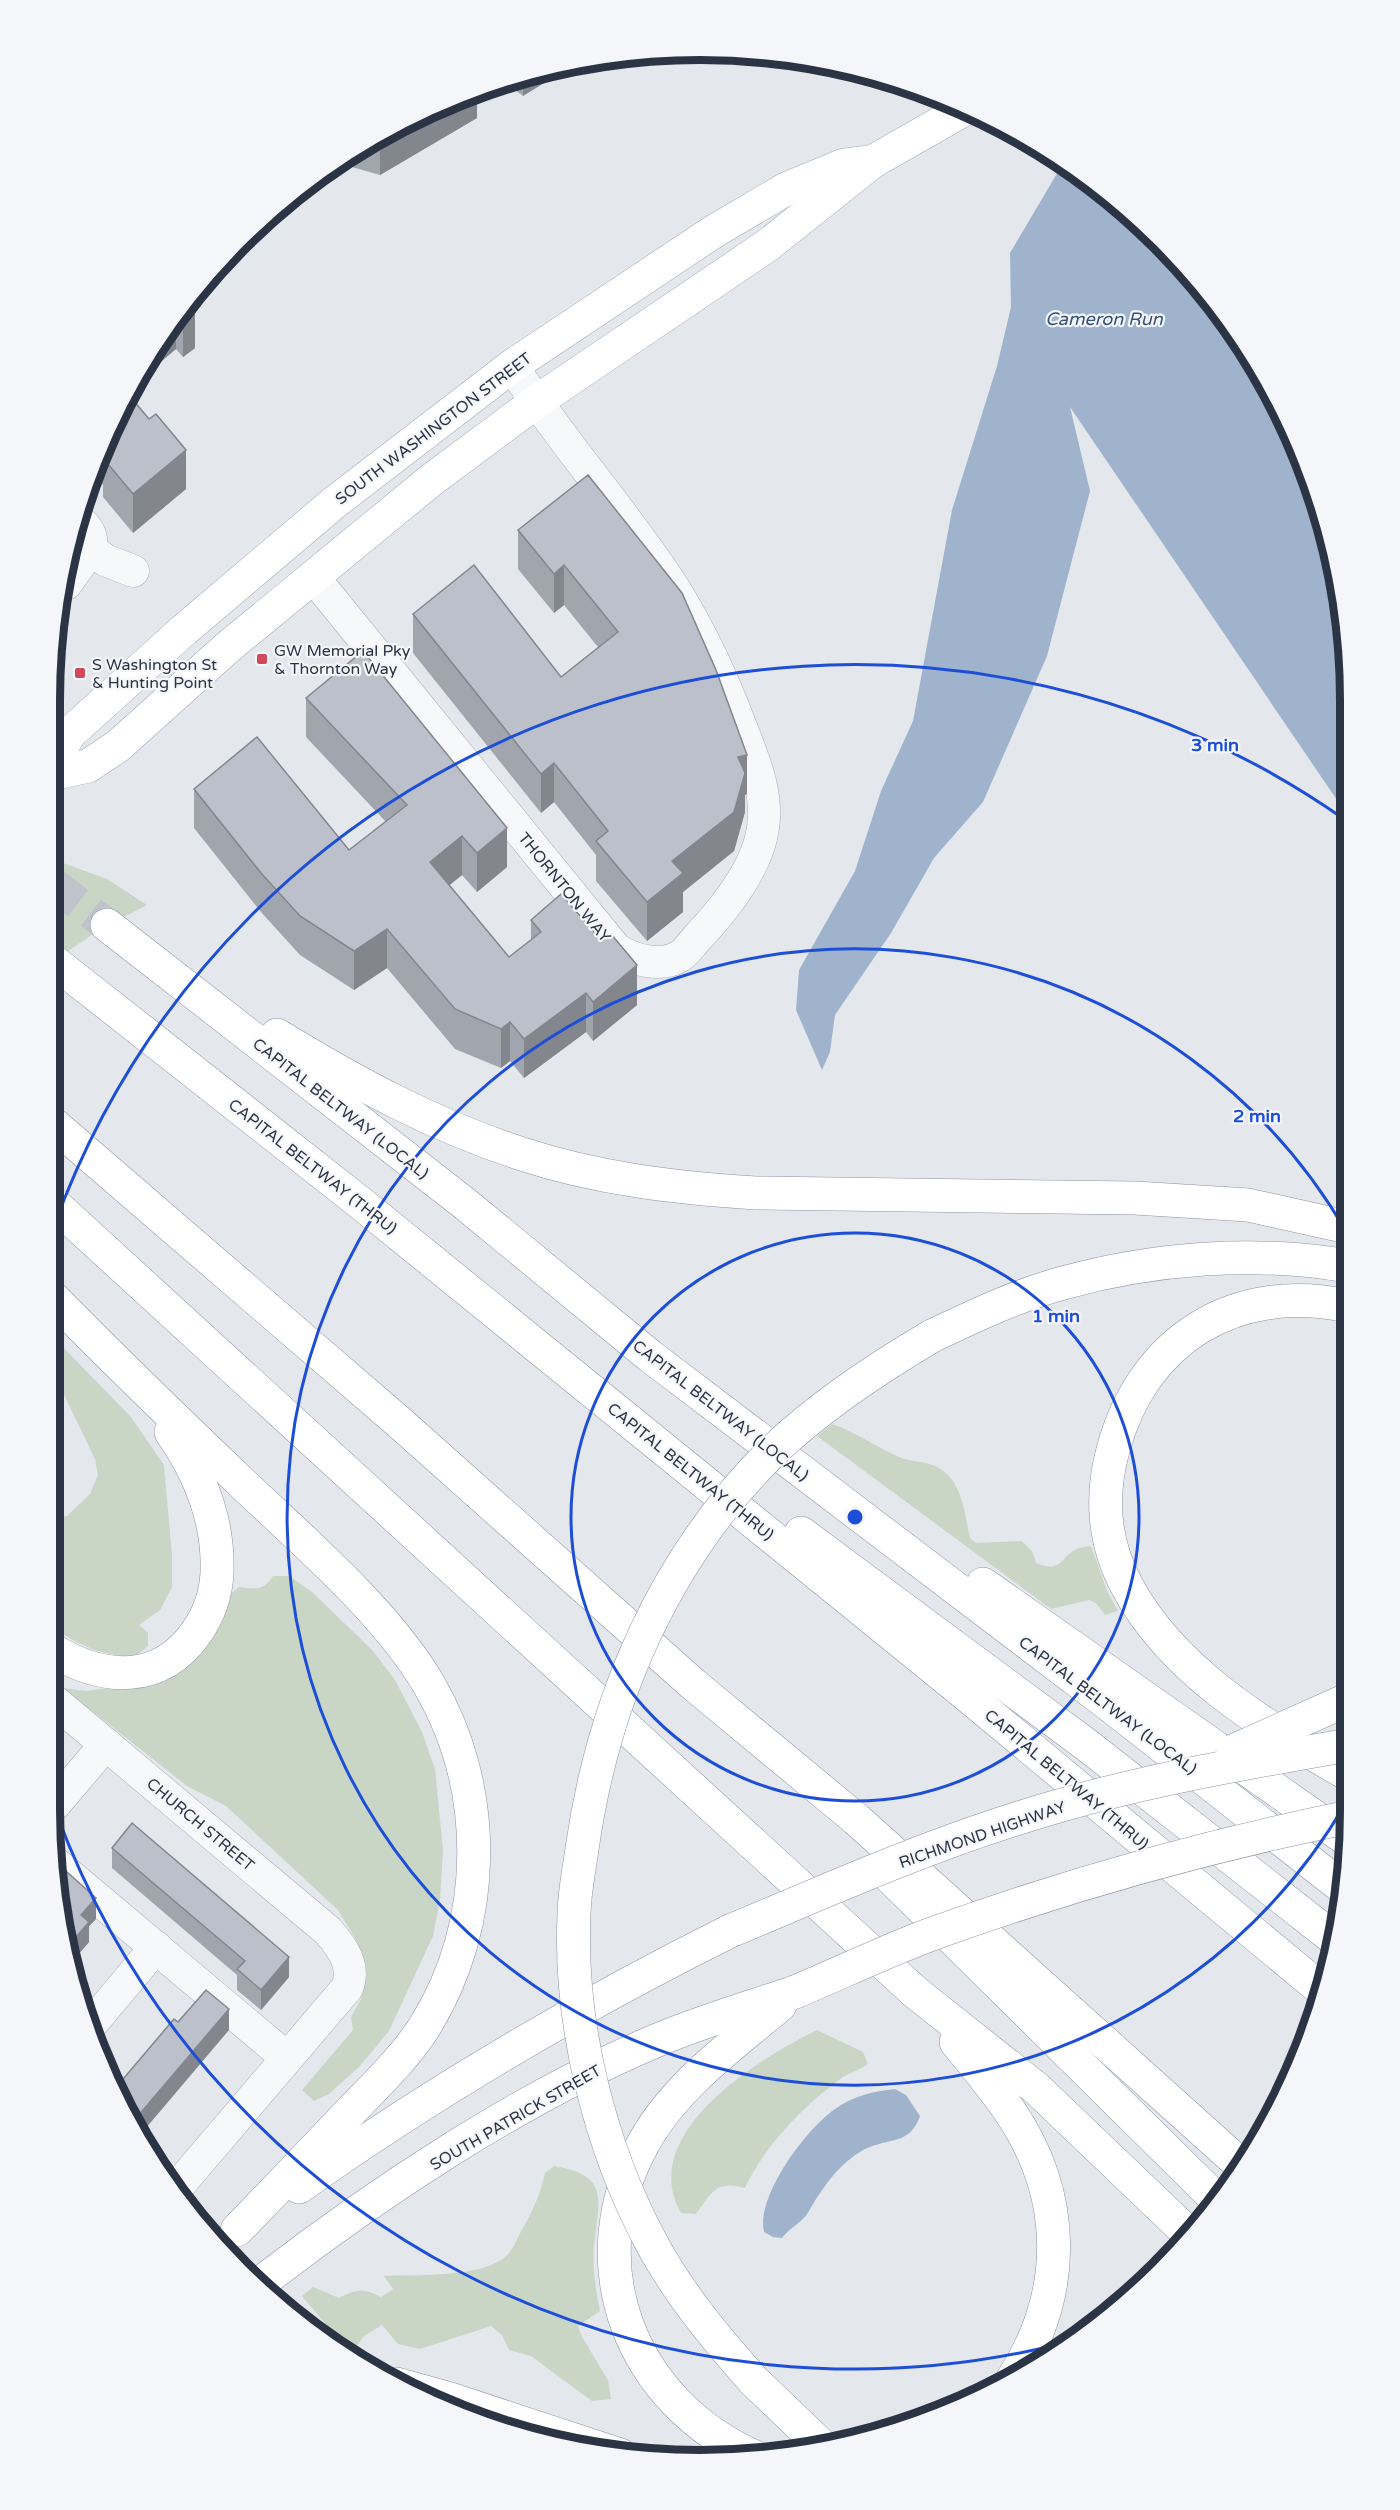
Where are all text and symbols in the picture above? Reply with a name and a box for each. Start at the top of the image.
water label: Cameron Run [1045,308,1164,330]
street label: SOUTH WASHINGTON STREET [332,348,536,509]
place label: GW Memorial Pky & Thornton Way [274,641,411,679]
marker: GW Memorial Pky & Thornton Way [255,652,269,666]
place label: S Washington St & Hunting Point [92,655,217,693]
marker: S Washington St & Hunting Point [73,666,87,680]
text: 3 min [1191,734,1239,756]
street label: THORNTON WAY [514,829,615,947]
street label: CAPITAL BELTWAY (LOCAL) [248,1034,432,1184]
street label: CAPITAL BELTWAY (THRU) [224,1095,401,1239]
text: 2 min [1233,1105,1281,1127]
text: 1 min [1032,1305,1080,1327]
street label: CAPITAL BELTWAY (LOCAL) [628,1336,812,1486]
street label: CAPITAL BELTWAY (THRU) [603,1398,778,1545]
centre of rings [845,1507,865,1527]
street label: CAPITAL BELTWAY (LOCAL) [1014,1632,1200,1779]
street label: CAPITAL BELTWAY (THRU) [980,1705,1153,1854]
street label: CHURCH STREET [142,1774,259,1876]
street label: RICHMOND HIGHWAY [896,1797,1068,1873]
street label: SOUTH PATRICK STREET [426,2061,605,2175]

